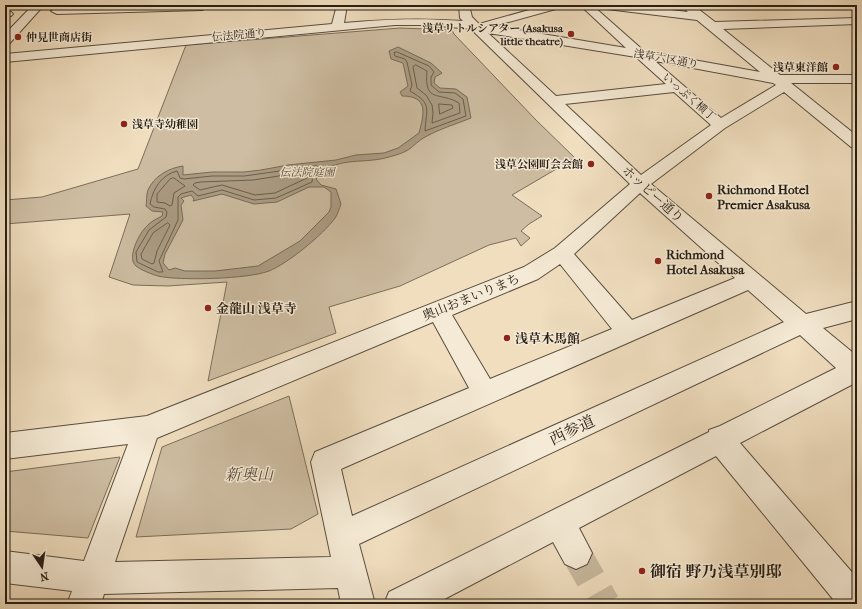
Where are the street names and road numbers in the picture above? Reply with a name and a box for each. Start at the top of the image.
street label: 伝法院通り [211,26,267,44]
street label: 浅草六区通り [632,47,700,71]
street label: いっぷく横丁 [660,70,718,124]
street label: ホッピー通り [619,163,687,225]
street label: 奥山おまいりまち [420,271,522,323]
street label: 西参道 [546,411,598,449]

